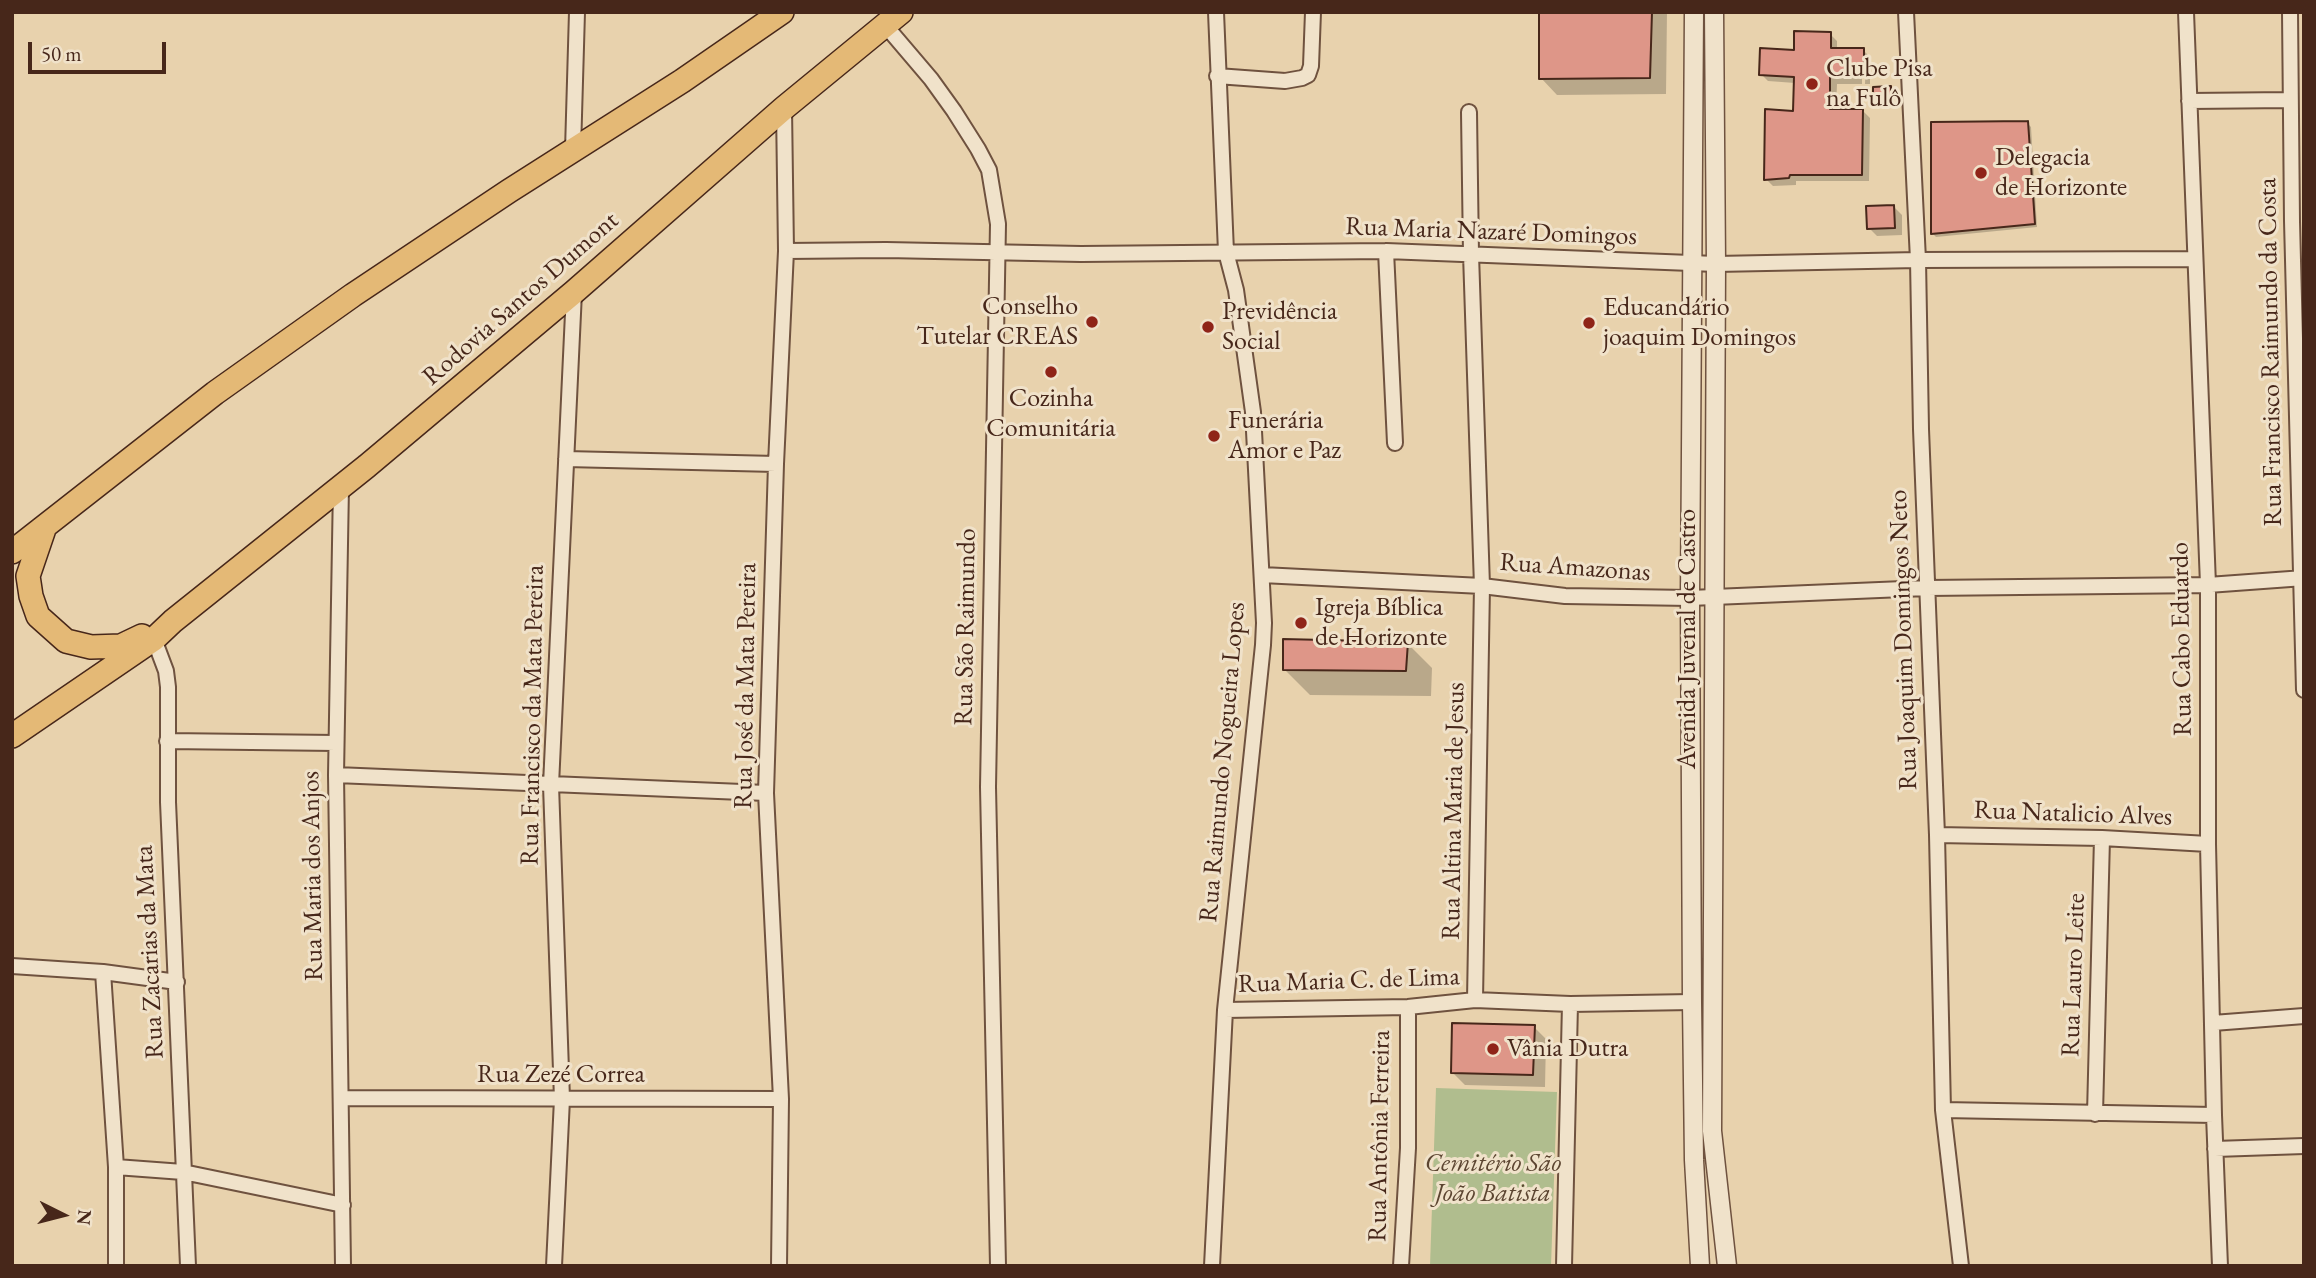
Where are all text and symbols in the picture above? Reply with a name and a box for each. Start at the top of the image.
scale bar [32,28,170,72]
text: 50 m [41,40,82,67]
place label: Clube Pisa na Fulô [1826,53,1933,114]
marker: Clube Pisa na Fulô [1804,76,1820,92]
place label: Delegacia de Horizonte [1995,142,2127,204]
marker: Delegacia de Horizonte [1973,165,1989,181]
street label: Rua Francisco Raimundo da Costa [2252,177,2290,527]
street label: Rodovia Santos Dumont [417,205,625,393]
street label: Rua Maria Nazaré Domingos [1345,211,1637,253]
place label: Conselho Tutelar CREAS [916,291,1078,352]
place label: Educandário joaquim Domingos [1603,292,1796,354]
place label: Previdência Social [1222,296,1337,358]
marker: Conselho Tutelar CREAS [1084,314,1100,330]
marker: Educandário joaquim Domingos [1581,315,1597,331]
marker: Previdência Social [1200,319,1216,335]
marker: Cozinha Comunitária [1043,364,1059,380]
place label: Cozinha Comunitária [986,383,1116,444]
place label: Funerária Amor e Paz [1228,405,1341,466]
marker: Funerária Amor e Paz [1206,428,1222,444]
street label: Rua Joaquim Domingos Neto [1883,489,1925,791]
street label: Avenida Juvenal de Castro [1672,509,1704,769]
street label: Rua São Raimundo [949,528,983,726]
street label: Rua Cabo Eduardo [2165,542,2199,736]
street label: Rua Amazonas [1499,547,1651,589]
street label: Rua José da Mata Pereira [728,563,764,809]
street label: Rua Francisco da Mata Pereira [515,564,551,866]
place label: Igreja Bíblica de Horizonte [1315,592,1447,654]
street label: Rua Raimundo Nogueira Lopes [1193,601,1253,923]
marker: Igreja Bíblica de Horizonte [1293,615,1309,631]
street label: Rua Altina Maria de Jesus [1436,682,1472,940]
street label: Rua Maria dos Anjos [296,771,330,981]
street label: Rua Natalicio Alves [1973,795,2173,833]
street label: Rua Zacarias da Mata [129,844,171,1060]
street label: Rua Lauro Leite [2056,893,2092,1057]
street label: Rua Maria C. de Lima [1238,962,1460,1000]
street label: Rua Antônia Ferreira [1363,1030,1397,1242]
place label: Vânia Dutra [1507,1033,1628,1065]
marker: Vânia Dutra [1485,1041,1501,1057]
street label: Rua Zezé Correa [477,1059,645,1091]
park label: Cemitério São João Batista [1425,1148,1561,1210]
north arrow [28,1180,98,1250]
text: N [71,1208,98,1226]

